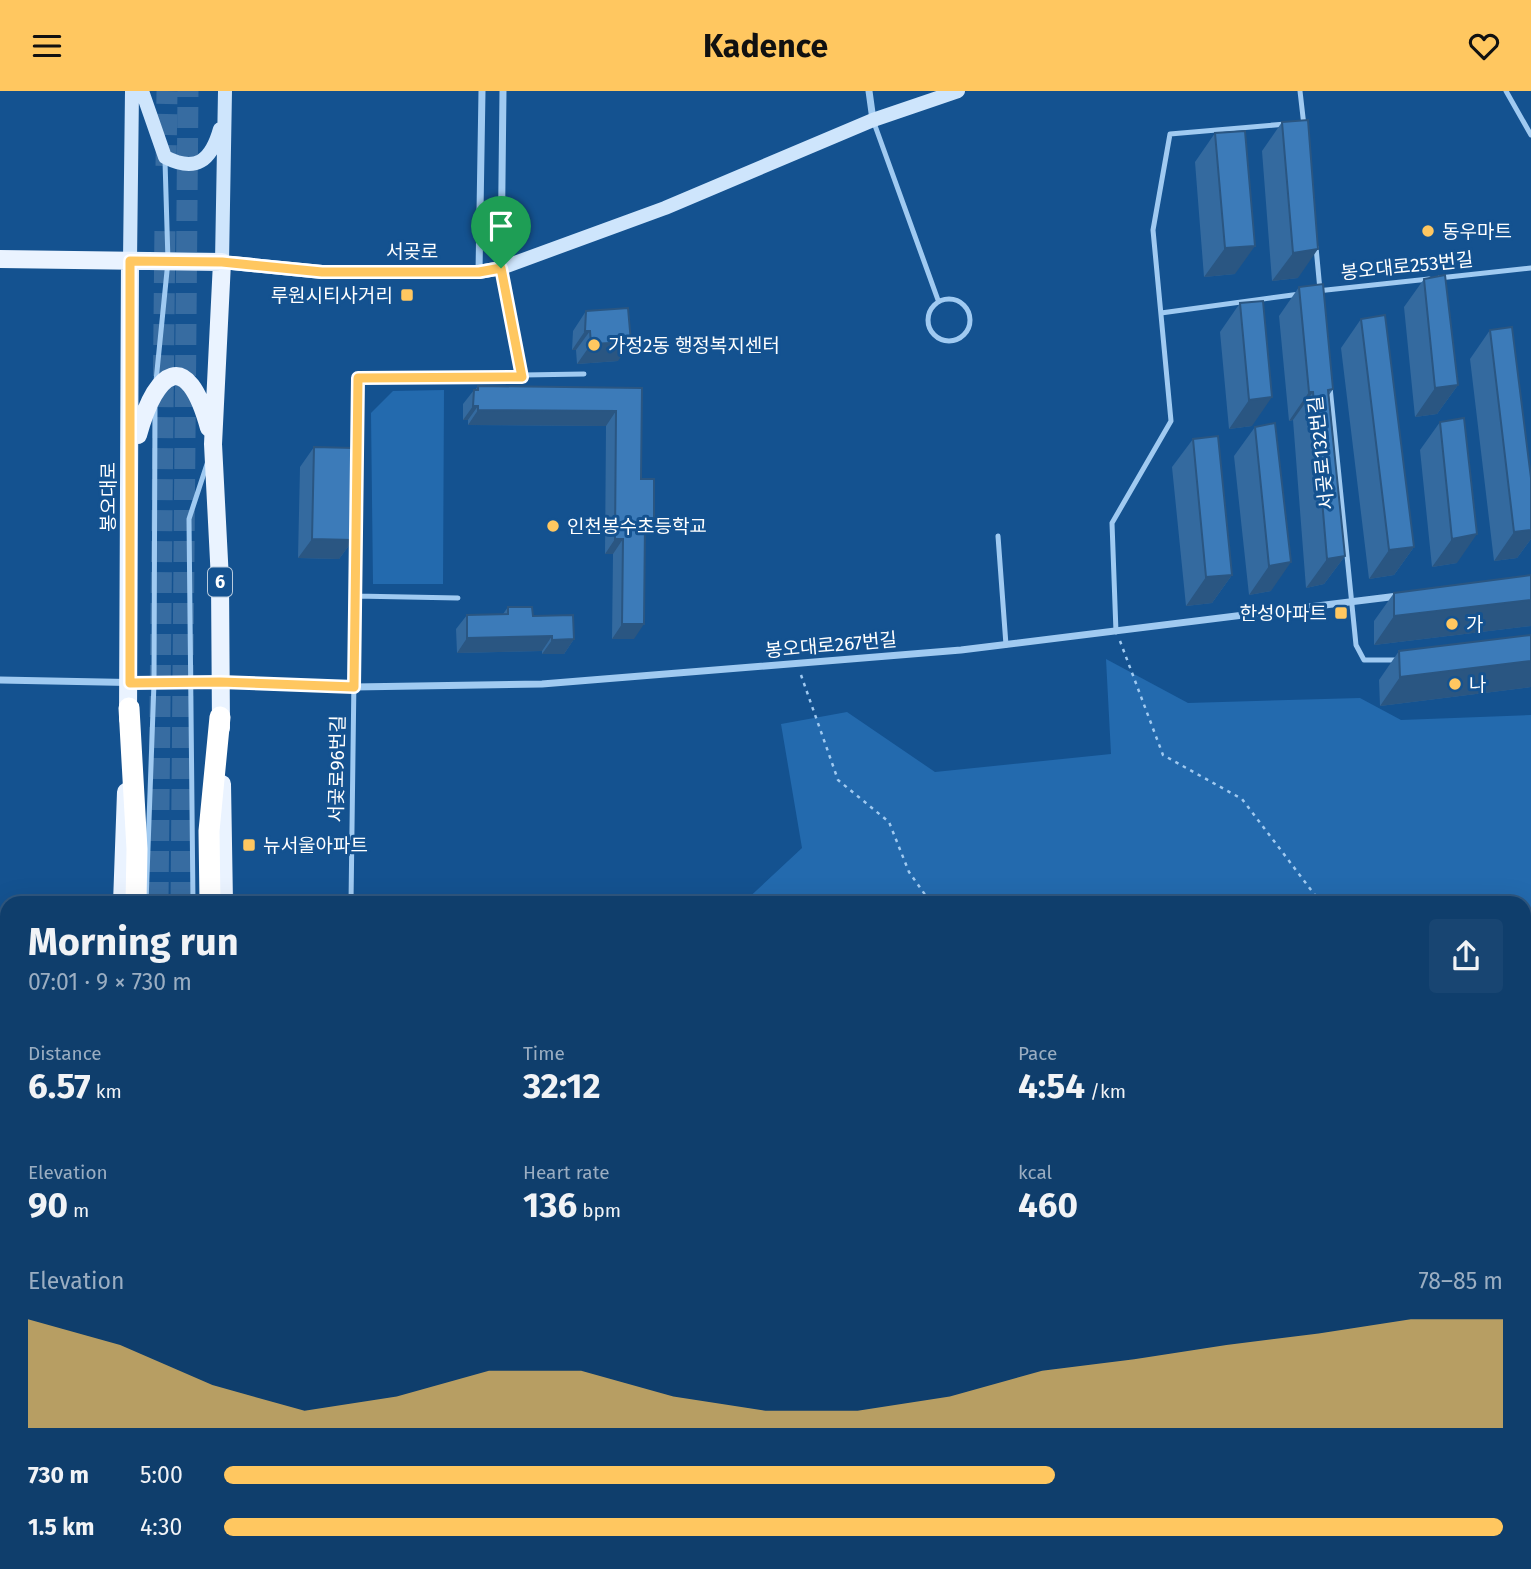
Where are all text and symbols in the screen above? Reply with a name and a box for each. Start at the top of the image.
icon: menu [28,27,66,65]
text: Kadence [703,27,828,65]
icon: heart [1465,27,1503,65]
pin [471,196,531,268]
icon: arrive [482,207,520,245]
place label: 동우마트 [1442,220,1512,243]
marker: 동우마트 [1420,223,1436,239]
street label: 서곶로 [386,240,438,263]
street label: 봉오대로253번길 [1340,248,1474,284]
place label: 루원시티사거리 [271,284,393,307]
marker: 루원시티사거리 [399,287,415,303]
place label: 가정2동 행정복지센터 [608,334,780,357]
marker: 가정2동 행정복지센터 [586,337,602,353]
street label: 서곶로132번길 [1304,395,1338,511]
street label: 봉오대로 [97,462,120,532]
place label: 인천봉수초등학교 [567,515,707,538]
marker: 인천봉수초등학교 [545,518,561,534]
road number: 6 [208,567,232,596]
place label: 한성아파트 [1240,602,1327,625]
marker: 한성아파트 [1333,605,1349,621]
place label: 가 [1466,613,1483,636]
marker: 가 [1444,616,1460,632]
street label: 봉오대로267번길 [764,628,898,662]
place label: 나 [1469,673,1486,696]
marker: 나 [1447,676,1463,692]
street label: 서곷로96번길 [325,715,349,823]
place label: 뉴서울아파트 [263,834,368,857]
marker: 뉴서울아파트 [241,837,257,853]
text: Morning run [28,919,239,965]
button: share [1429,919,1503,993]
text: 07:01 · 9 × 730 m [28,968,192,996]
text: Distance [28,1042,102,1065]
text: Time [523,1042,565,1065]
text: Pace [1018,1042,1057,1065]
text: 6.57 [28,1065,91,1107]
text: 32:12 [523,1065,601,1107]
text: 4:54 [1018,1065,1085,1107]
text: km [91,1080,122,1103]
text: /km [1085,1080,1126,1103]
text: Elevation [28,1161,108,1184]
text: Heart rate [523,1161,610,1184]
text: kcal [1018,1161,1052,1184]
text: 90 [28,1184,68,1226]
text: 136 [523,1184,577,1226]
text: 460 [1018,1184,1078,1226]
text: m [68,1199,89,1222]
text: bpm [577,1199,621,1222]
text: Elevation [28,1267,124,1295]
text: 78–85 m [1419,1267,1503,1295]
text: 730 m [28,1461,89,1489]
text: 5:00 [140,1461,183,1489]
text: 1.5 km [28,1513,94,1541]
text: 4:30 [140,1513,182,1541]

